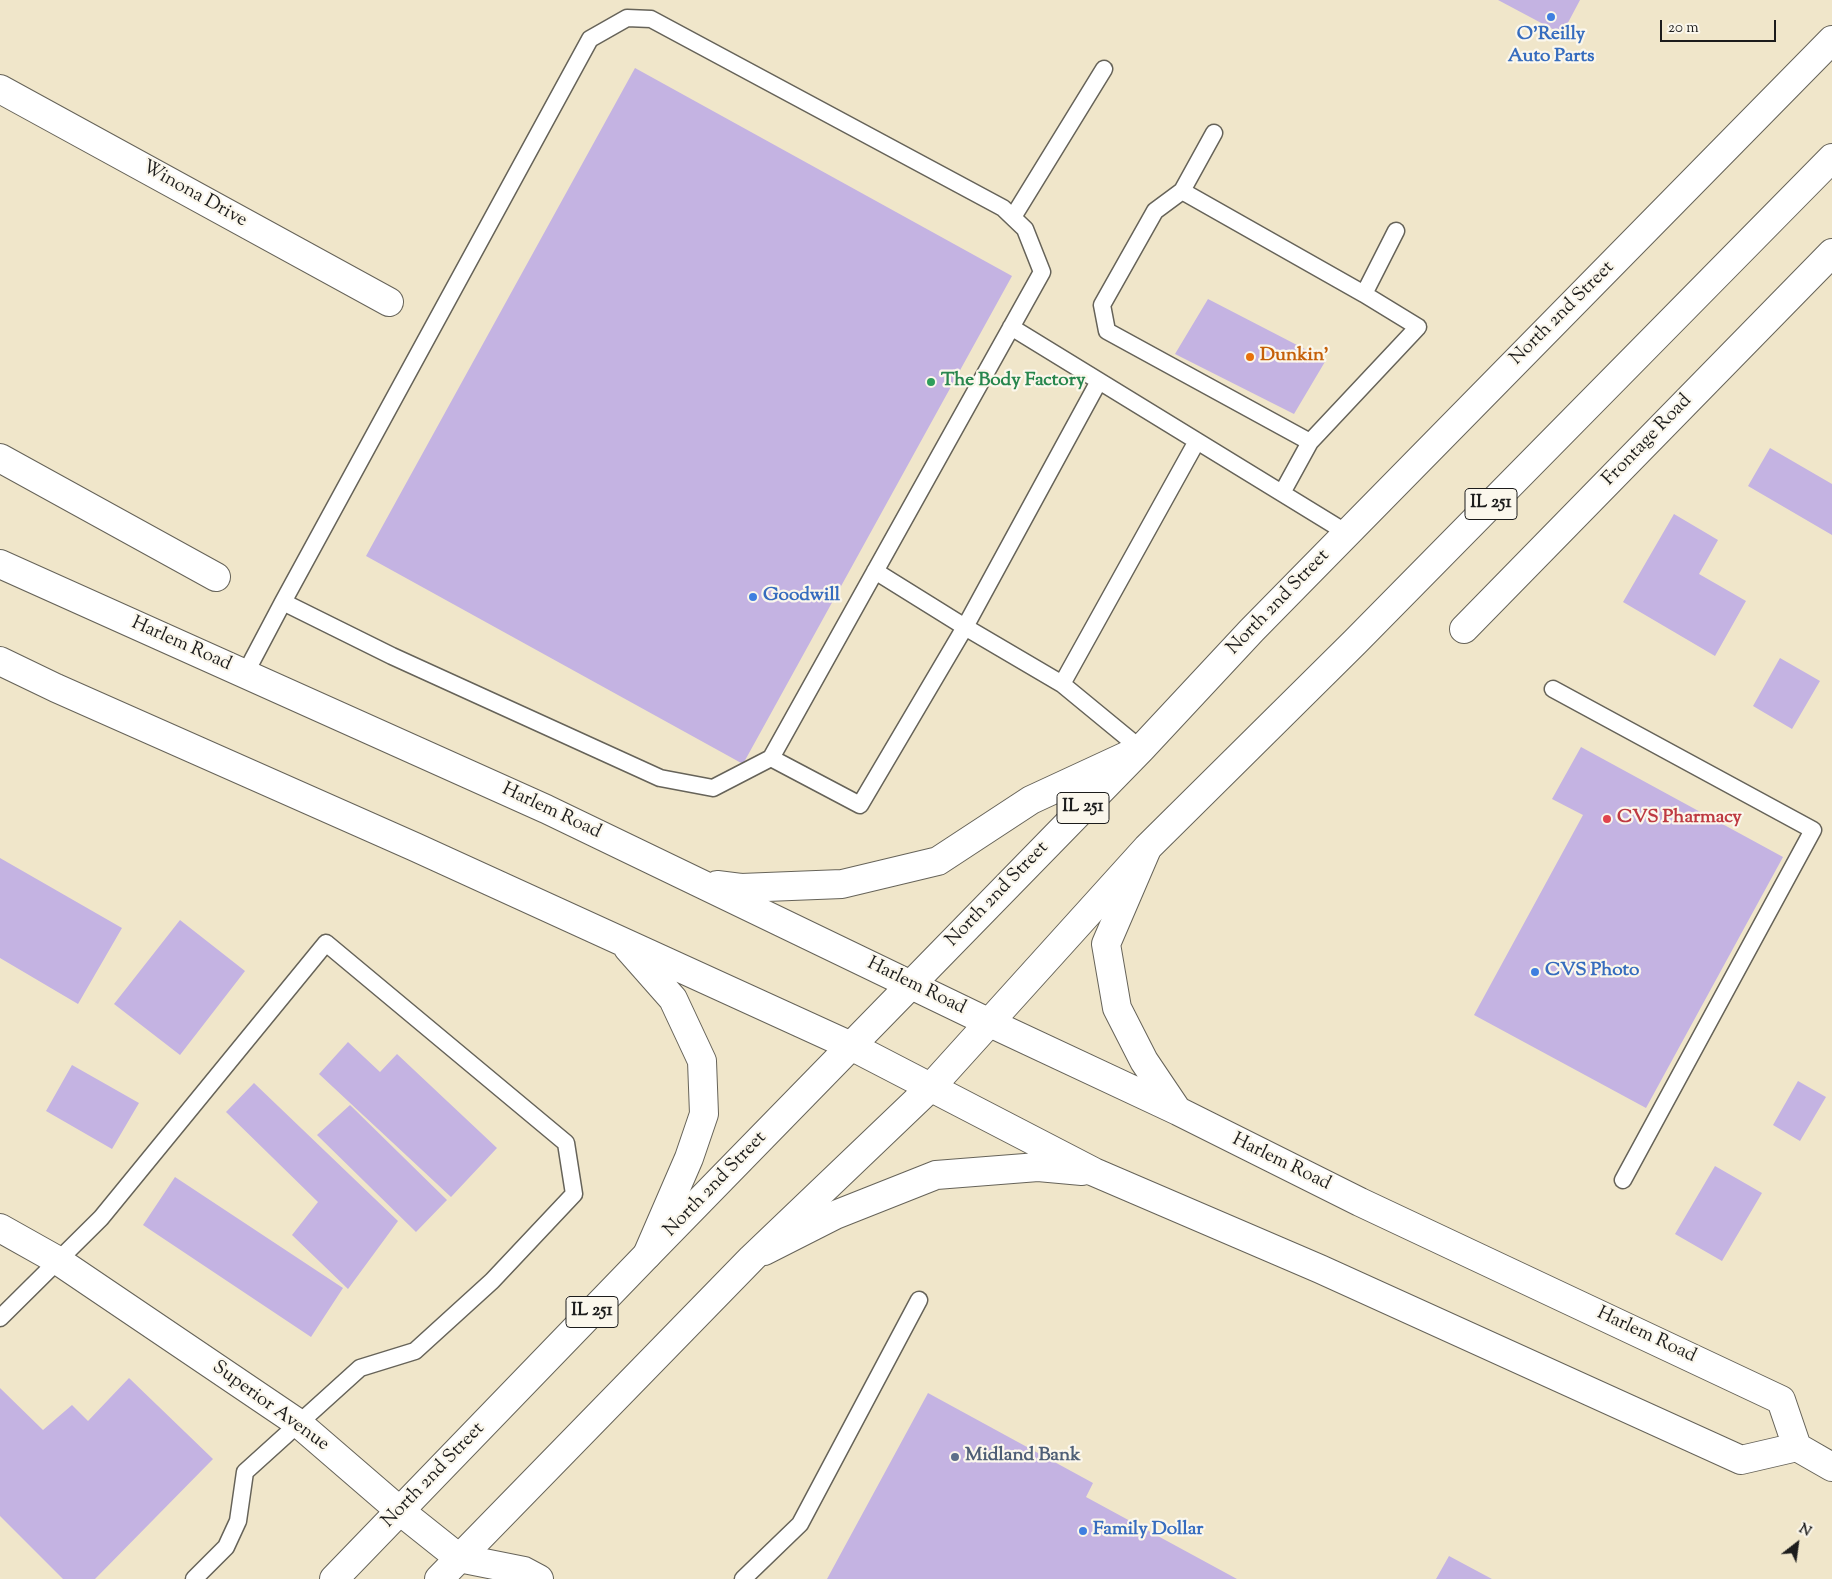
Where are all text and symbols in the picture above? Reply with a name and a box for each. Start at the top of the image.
scale bar [1662,10,1778,42]
marker: O'Reilly Auto Parts [1545,11,1557,23]
text: 20 m [1668,18,1699,39]
place label: O'Reilly Auto Parts [1508,25,1594,69]
street label: Winona Drive [137,157,251,233]
street label: North 2nd Street [1506,257,1620,371]
place label: Dunkin' [1260,346,1329,368]
marker: Dunkin' [1244,351,1256,363]
place label: The Body Factory [941,371,1085,393]
marker: The Body Factory [925,376,937,388]
street label: Frontage Road [1599,390,1697,492]
road number: IL 251 [1465,488,1517,520]
street label: North 2nd Street [1223,545,1335,661]
place label: Goodwill [763,586,840,608]
marker: Goodwill [747,591,759,603]
street label: Harlem Road [127,613,235,677]
street label: Harlem Road [498,779,604,845]
road number: IL 251 [1057,792,1109,824]
place label: CVS Pharmacy [1617,808,1742,830]
marker: CVS Pharmacy [1601,813,1613,825]
street label: North 2nd Street [942,837,1054,953]
street label: Harlem Road [863,953,969,1021]
place label: CVS Photo [1545,961,1639,983]
marker: CVS Photo [1529,966,1541,978]
street label: North 2nd Street [660,1127,772,1243]
street label: Harlem Road [1228,1129,1334,1197]
road number: IL 251 [566,1296,618,1328]
street label: Harlem Road [1593,1303,1699,1369]
street label: Superior Avenue [207,1357,333,1457]
street label: North 2nd Street [378,1418,490,1534]
place label: Midland Bank [965,1446,1081,1468]
marker: Midland Bank [949,1451,961,1463]
north arrow [1772,1519,1822,1569]
place label: Family Dollar [1093,1520,1203,1542]
text: N [1795,1520,1814,1542]
marker: Family Dollar [1077,1525,1089,1537]

